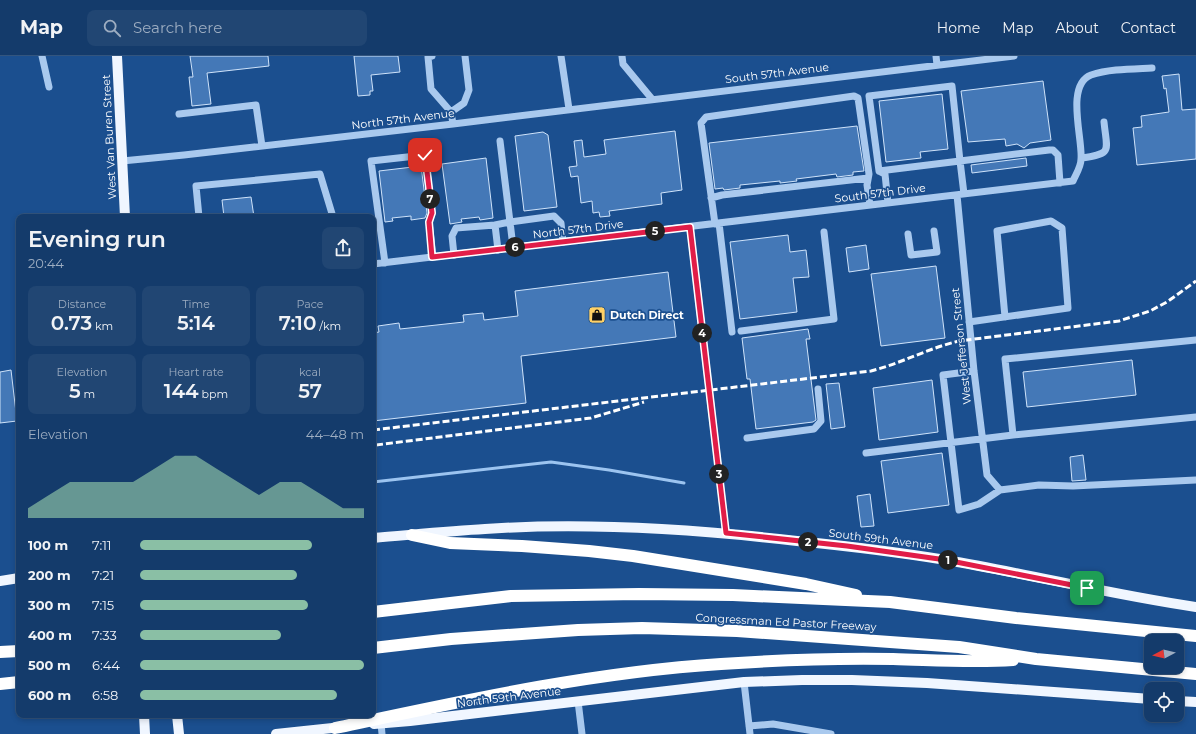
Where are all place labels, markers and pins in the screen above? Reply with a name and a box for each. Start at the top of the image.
pin [408,138,442,172]
pin: 7 [420,189,440,209]
pin: 5 [645,221,665,241]
pin: 6 [505,237,525,257]
shop icon: Dutch Direct [587,305,607,325]
place label: Dutch Direct [610,308,684,322]
pin: 4 [692,323,712,343]
pin: 3 [709,464,729,484]
pin: 2 [798,532,818,552]
pin: 1 [938,550,958,570]
pin [1070,571,1104,605]

